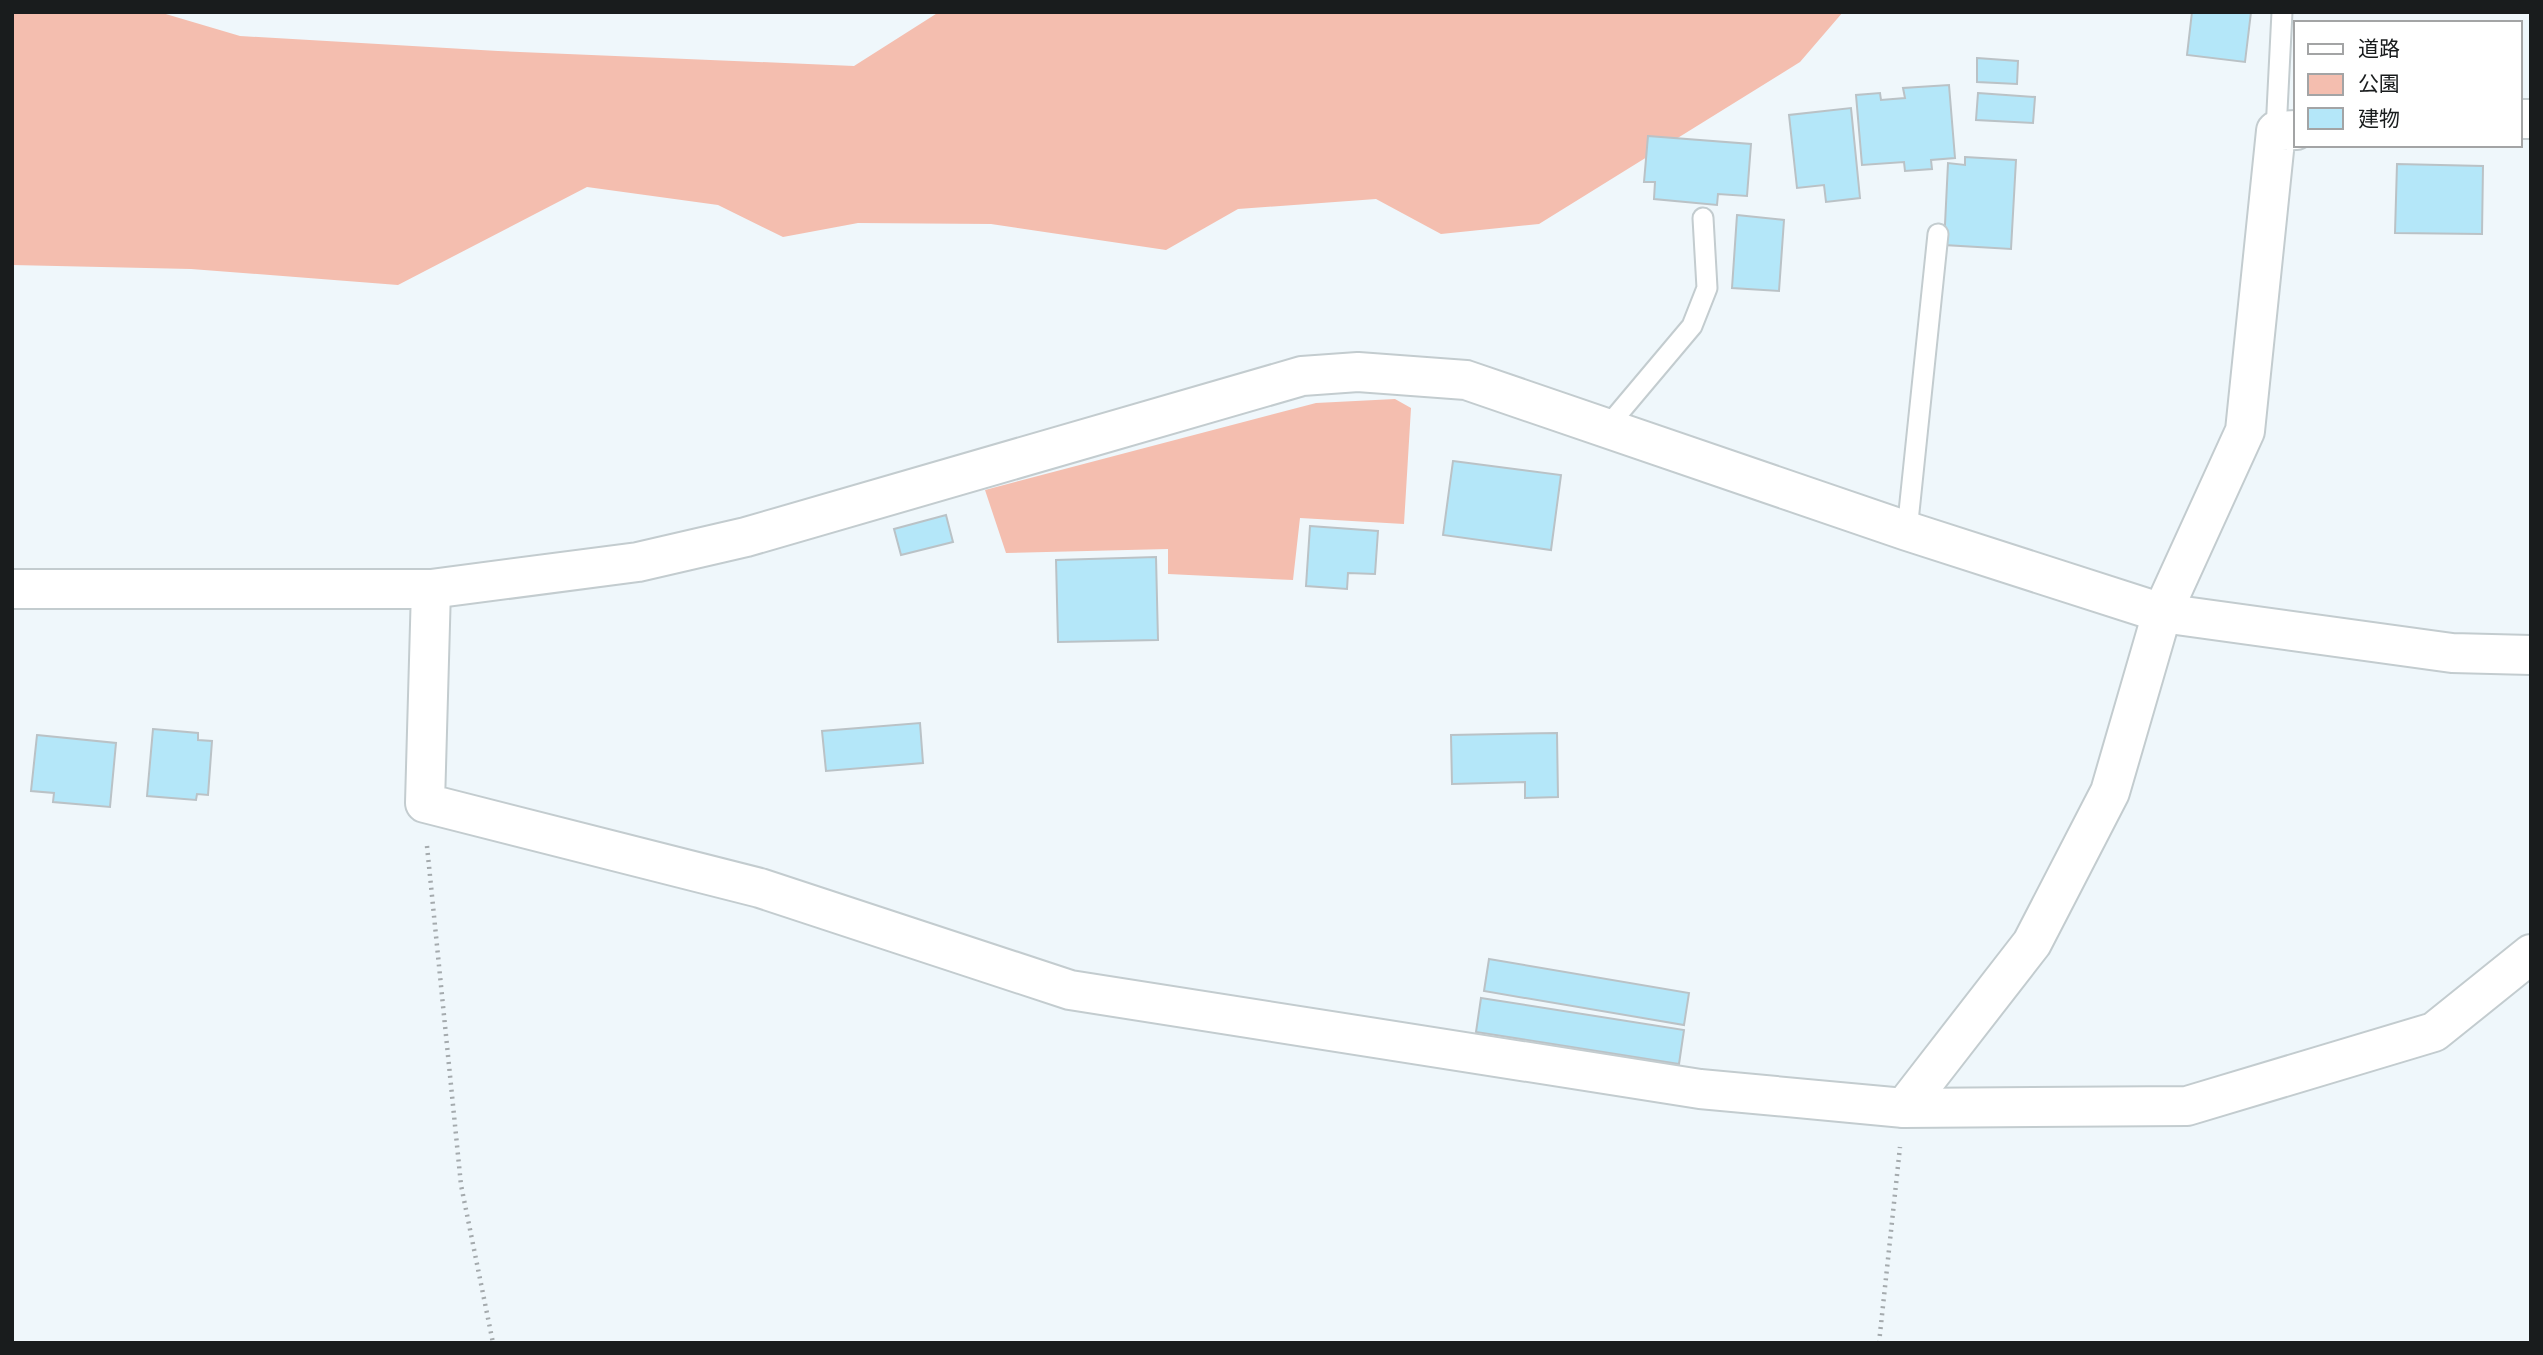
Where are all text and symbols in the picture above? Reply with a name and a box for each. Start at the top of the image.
legend [2294,21,2522,147]
text: 道路 [2358,36,2400,61]
text: 公園 [2358,71,2400,96]
text: 建物 [2358,106,2400,131]

